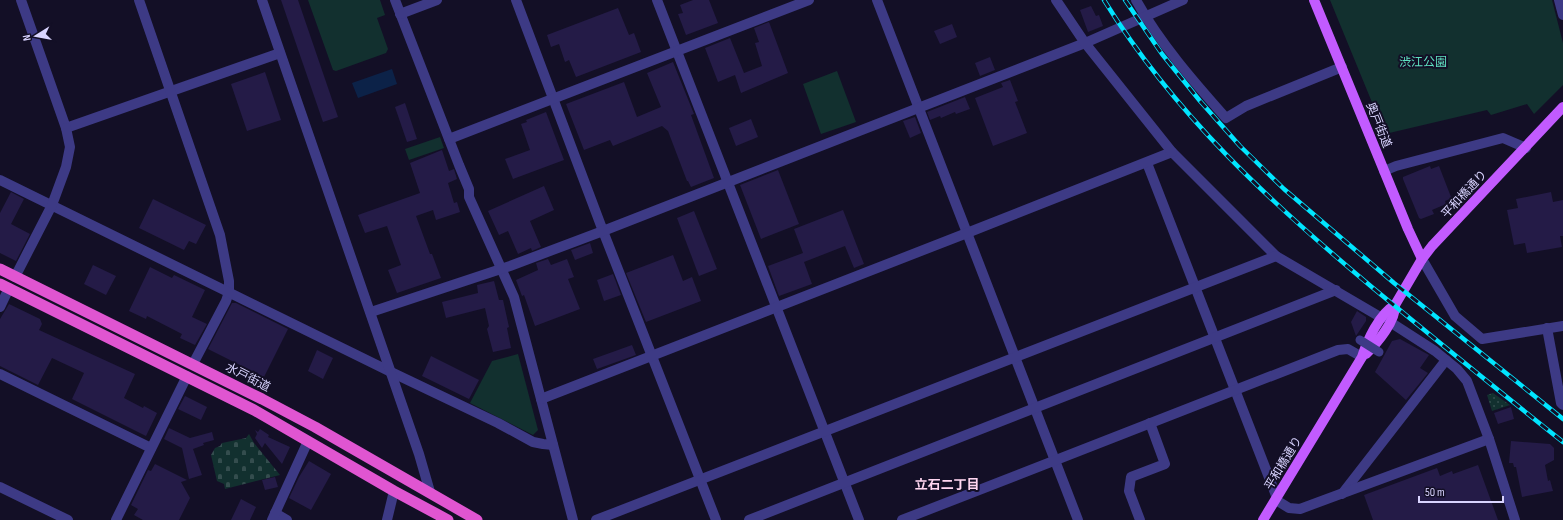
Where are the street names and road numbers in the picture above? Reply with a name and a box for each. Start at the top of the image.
street label: 奥戸街道 [1363,100,1394,150]
street label: 平和橋通り [1438,167,1490,221]
street label: 水戸街道 [223,360,273,395]
street label: 平和橋通り [1262,434,1305,493]

